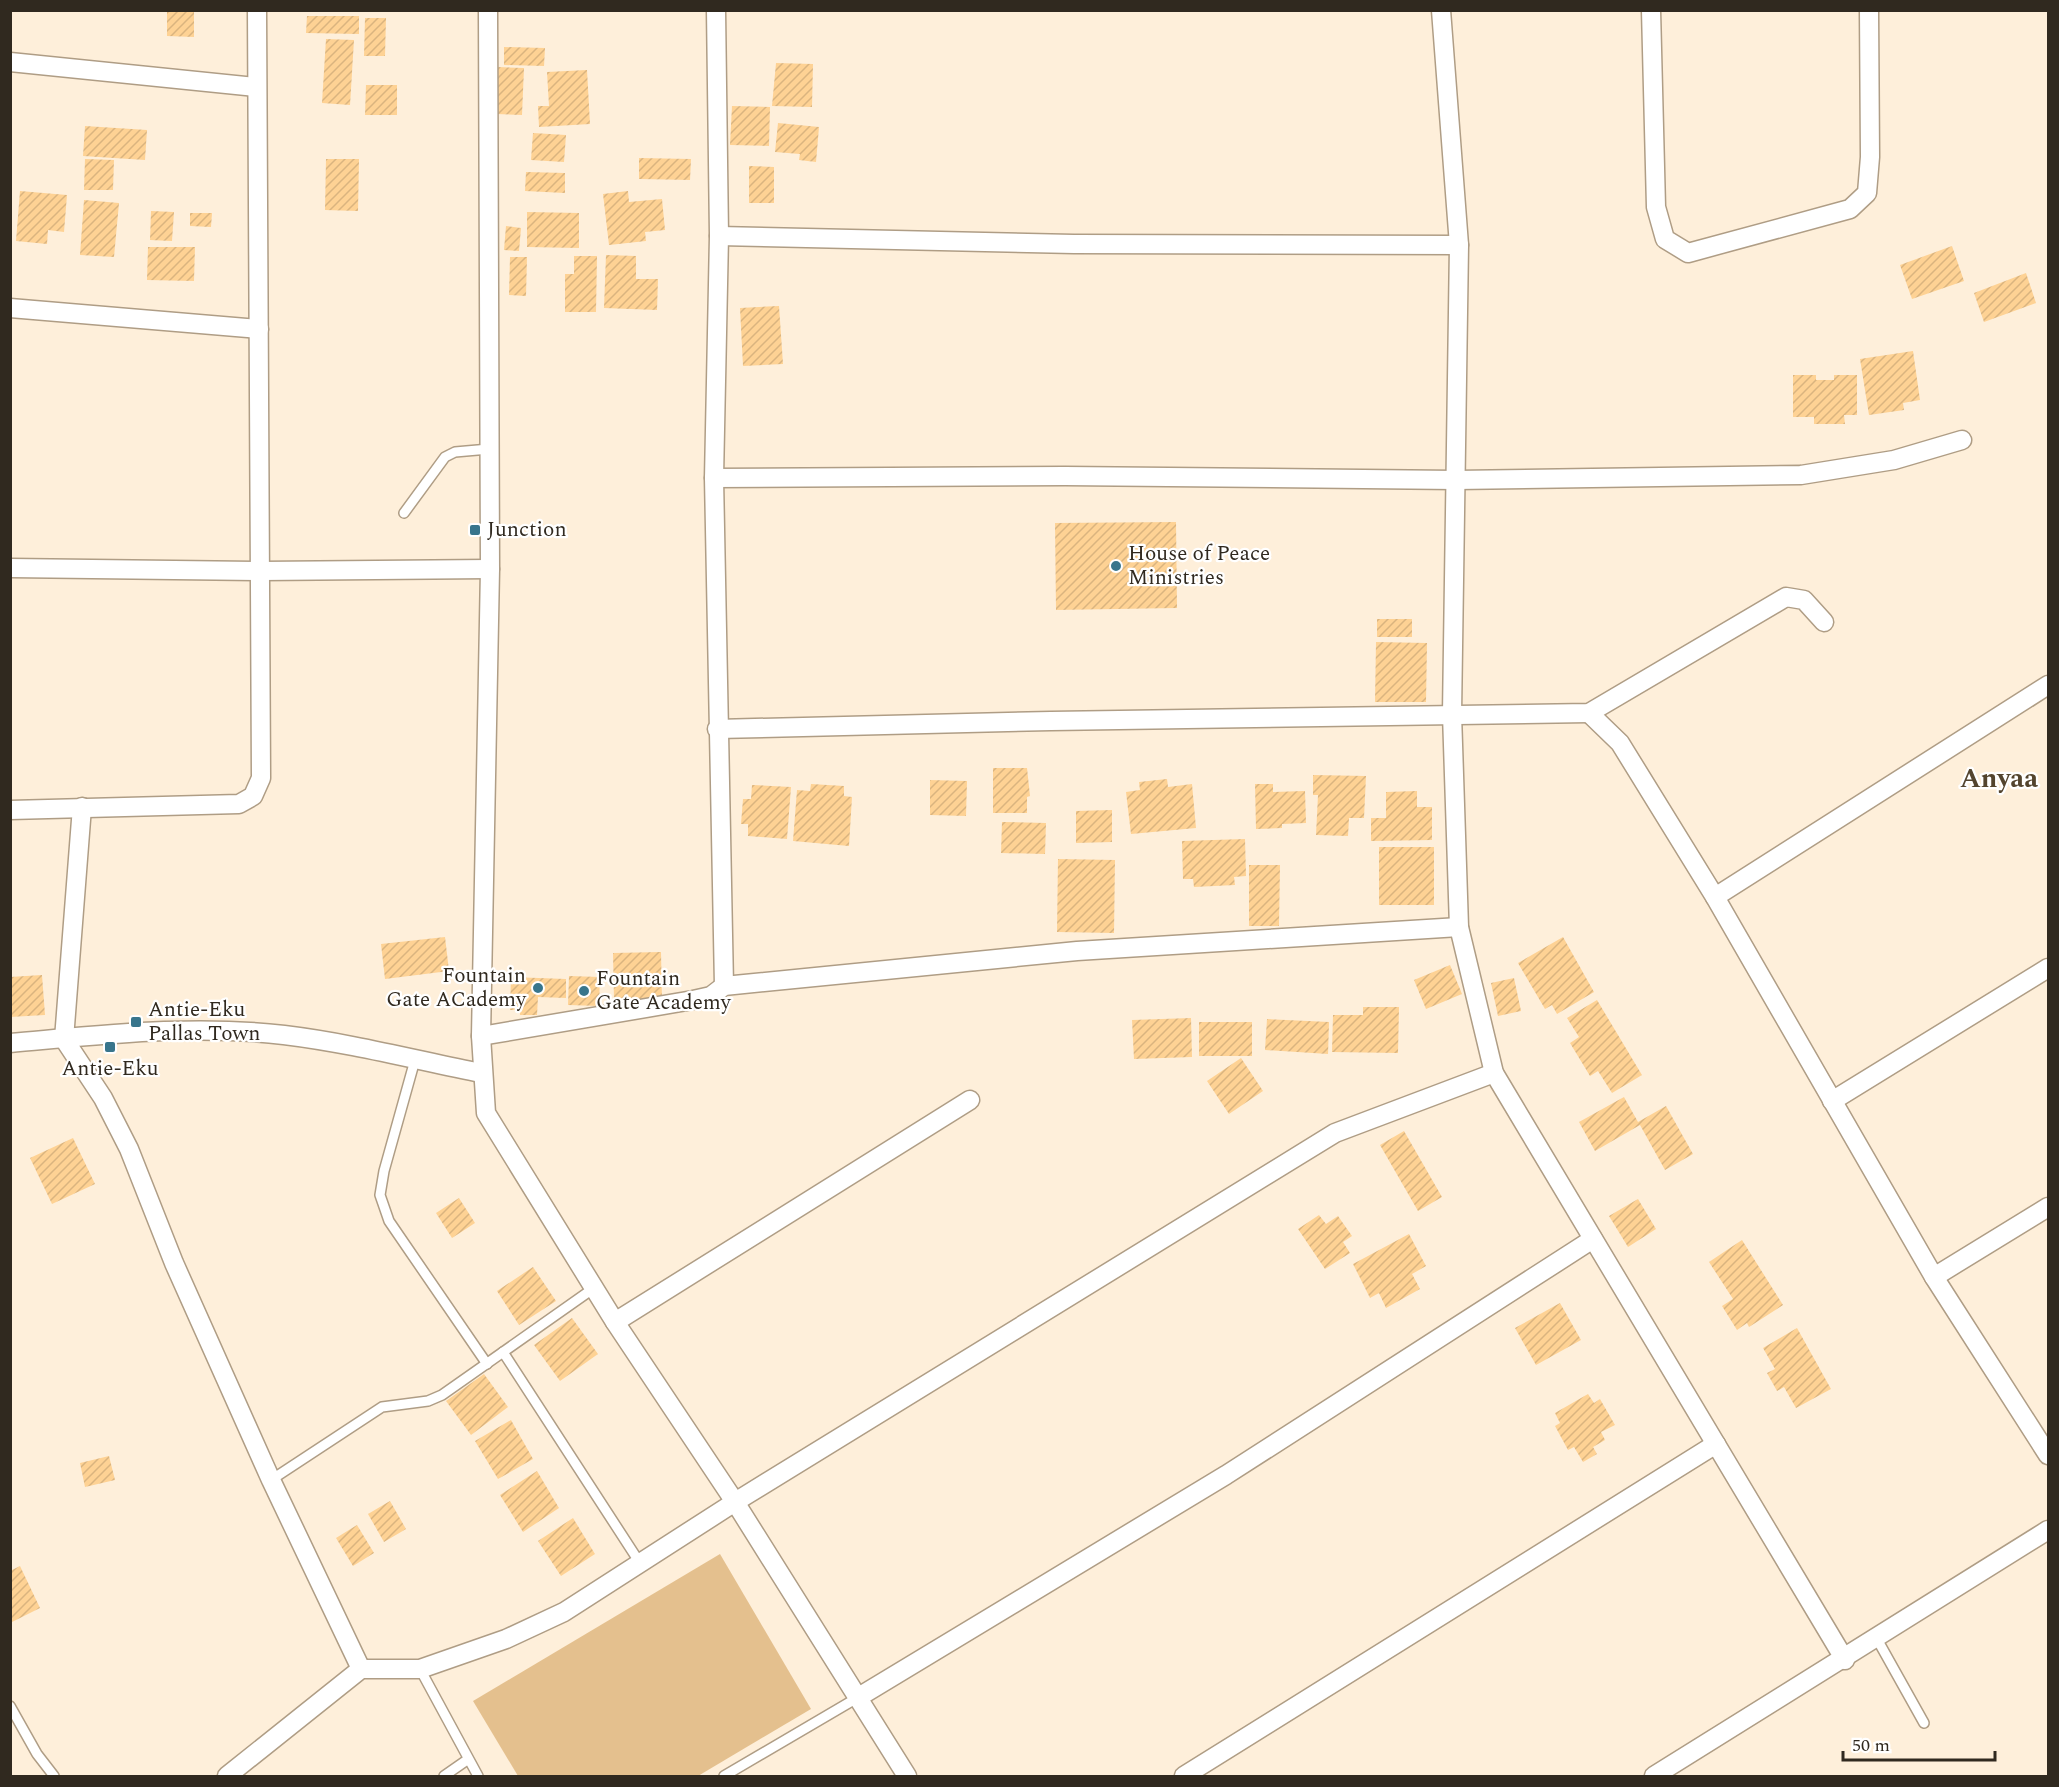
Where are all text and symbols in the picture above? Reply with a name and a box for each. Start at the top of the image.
place label: Junction [487,514,567,546]
marker: Junction [468,523,482,537]
place label: House of Peace Ministries [1128,538,1270,594]
marker: House of Peace Ministries [1109,559,1123,573]
district label: Anyaa [1960,758,2038,800]
place label: Fountain Gate ACademy [386,960,527,1016]
place label: Fountain Gate Academy [596,963,732,1019]
marker: Fountain Gate ACademy [531,981,545,995]
marker: Fountain Gate Academy [577,984,591,998]
place label: Antie-Eku Pallas Town [148,994,261,1050]
marker: Antie-Eku Pallas Town [129,1015,143,1029]
marker: Antie-Eku [103,1040,117,1054]
place label: Antie-Eku [61,1053,159,1085]
scale bar [1843,1724,1994,1762]
text: 50 m [1852,1732,1890,1759]

